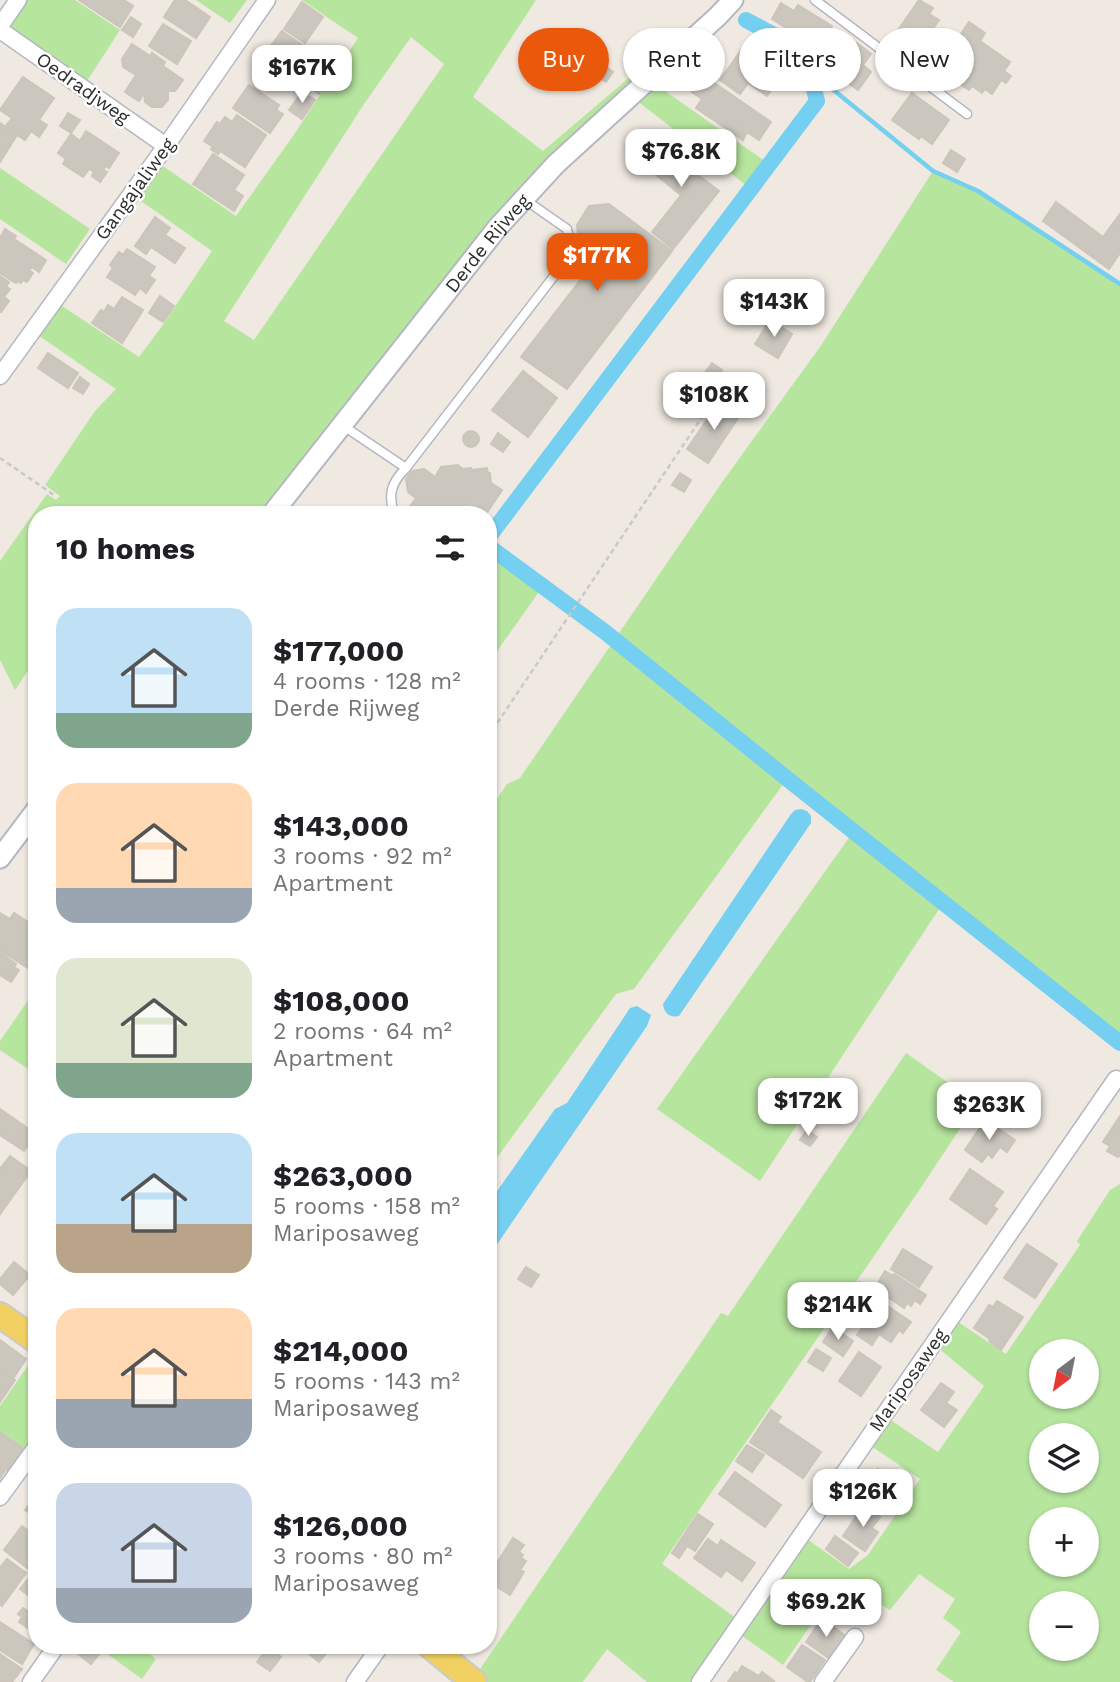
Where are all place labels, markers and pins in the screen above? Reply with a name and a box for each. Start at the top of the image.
pin: $167K [253,46,351,105]
pin: $76.8K [624,130,738,189]
pin: $177K [548,233,646,293]
pin: $143K [725,280,823,339]
pin: $108K [665,372,763,432]
pin: $172K [759,1078,857,1138]
pin: $263K [940,1082,1038,1142]
pin: $214K [789,1282,887,1342]
pin: $126K [814,1470,912,1529]
pin: $69.2K [769,1580,883,1639]

